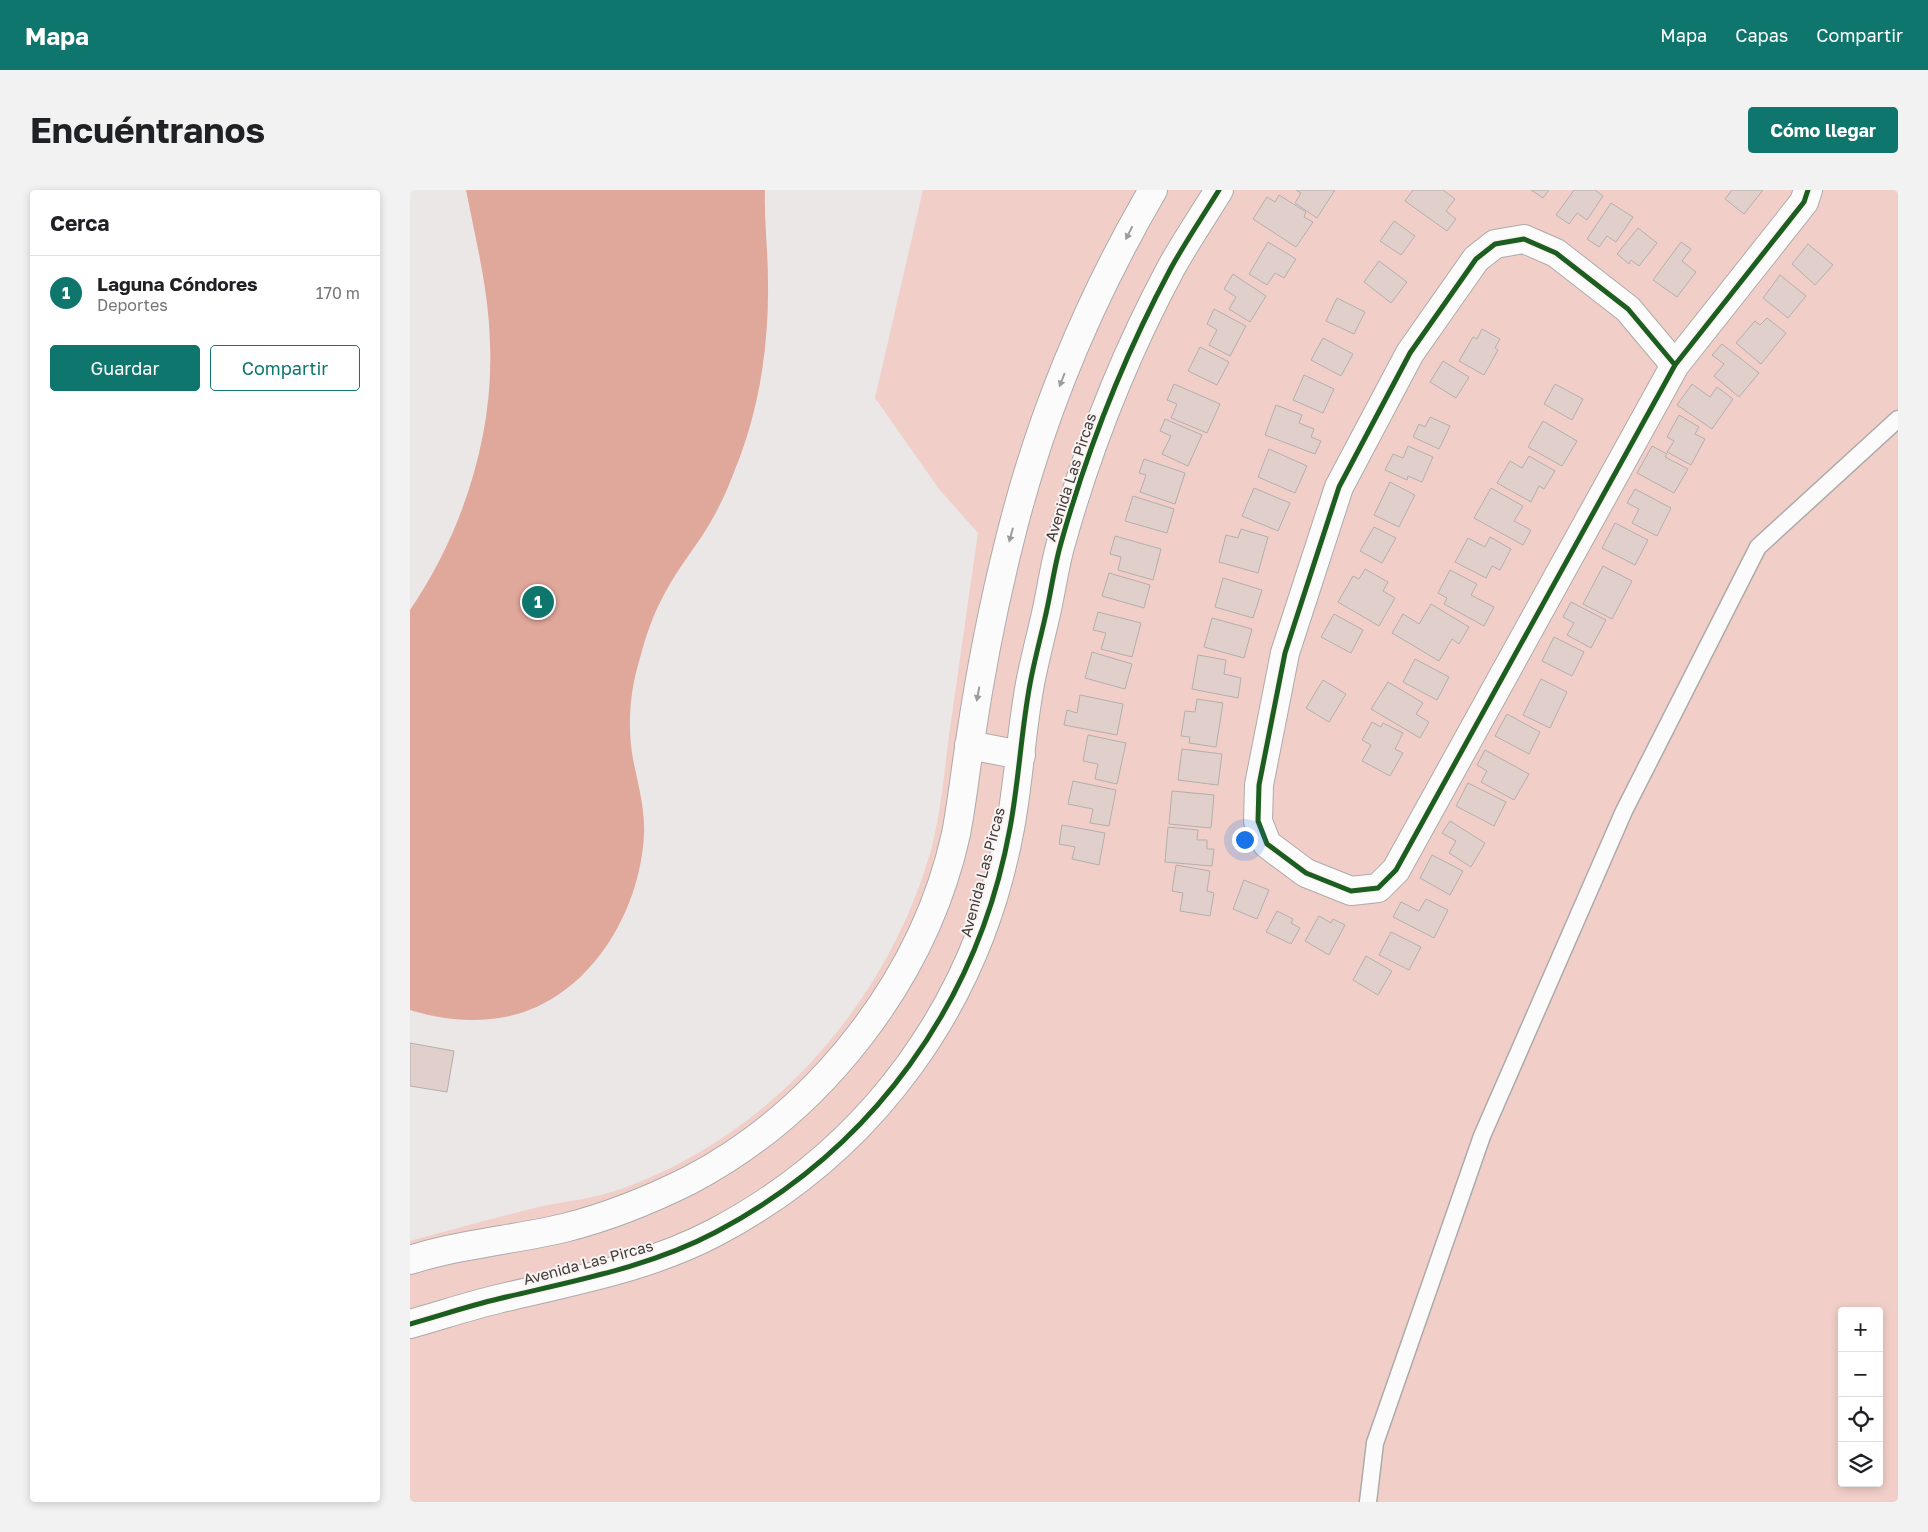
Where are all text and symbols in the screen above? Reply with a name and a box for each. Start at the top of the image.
text: Mapa [25,21,89,50]
text: Mapa [1660,24,1707,46]
text: Capas [1735,24,1788,46]
text: Compartir [1816,24,1903,46]
button: Cómo llegar [1748,107,1898,153]
text: Encuéntranos [30,109,265,151]
text: Cerca [50,210,109,236]
one-way arrow [1125,225,1133,240]
text: Laguna Cóndores [97,272,258,295]
text: 1 [62,283,70,303]
text: 170 m [316,283,360,303]
text: Deportes [97,295,168,315]
button: Guardar [50,345,200,391]
button: Compartir [210,345,360,391]
one-way arrow [1057,373,1065,387]
street label: Avenida Las Pircas [1041,411,1099,543]
one-way arrow [1007,527,1015,542]
pin: 1 [522,583,554,621]
one-way arrow [973,686,981,702]
street label: Avenida Las Pircas [956,805,1008,939]
your location [1232,827,1258,853]
street label: Avenida Las Pircas [521,1236,655,1288]
map controls [1838,1307,1883,1487]
button: + [1838,1307,1883,1352]
button: − [1838,1352,1883,1397]
button: locate [1838,1397,1883,1442]
button: layers [1838,1442,1883,1487]

